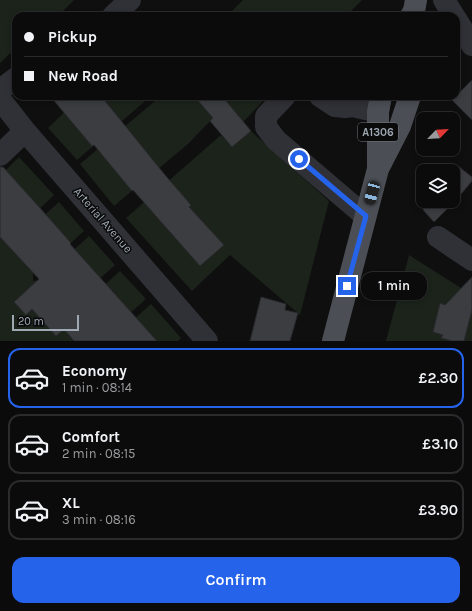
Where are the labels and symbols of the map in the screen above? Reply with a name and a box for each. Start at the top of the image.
north arrow [416,112,460,156]
road number: A1306 [358,123,398,141]
route start [290,150,308,168]
car [363,180,381,206]
street label: Arterial Avenue [71,184,135,256]
callout: 1 min [361,272,427,300]
route end [338,277,356,295]
scale bar [12,313,79,332]

